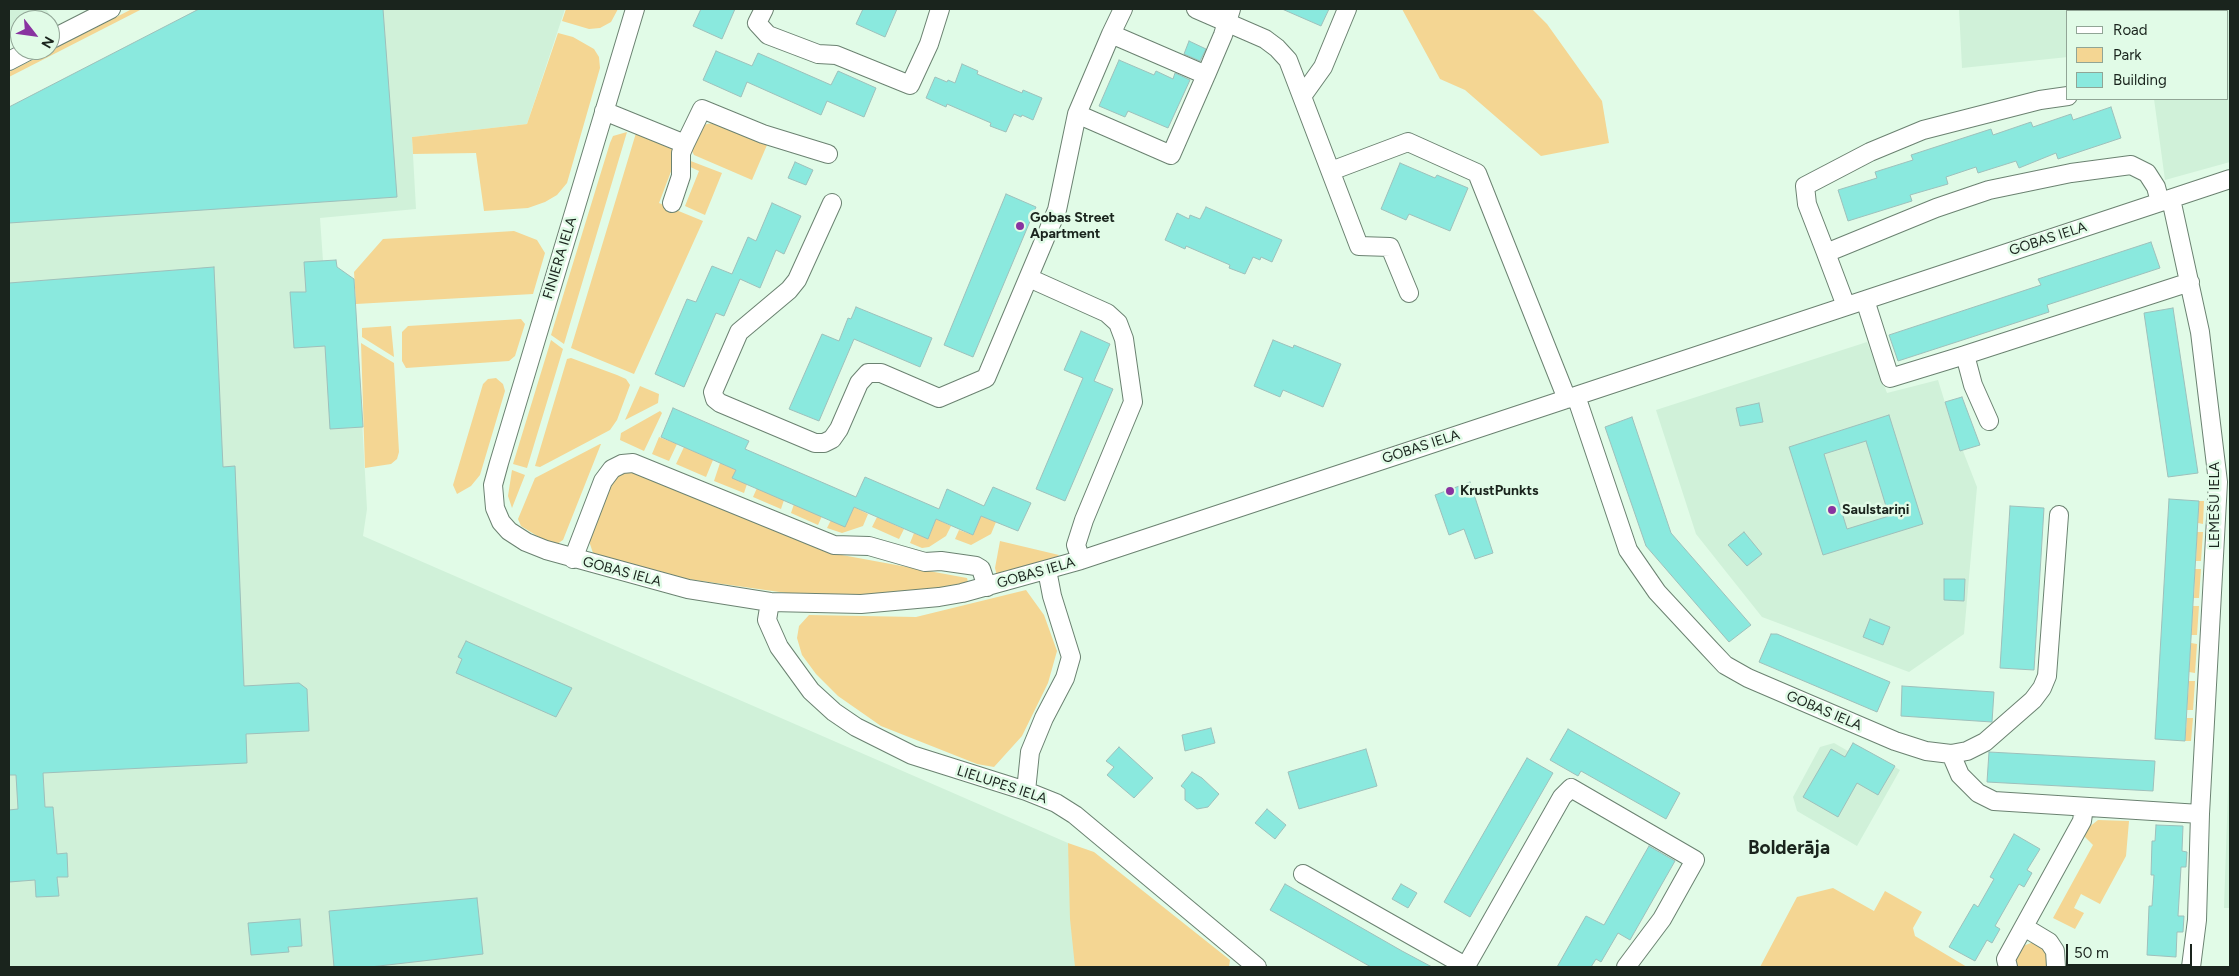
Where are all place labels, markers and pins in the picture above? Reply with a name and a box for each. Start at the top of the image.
place label: Gobas Street Apartment [1030,210,1115,242]
marker: Gobas Street Apartment [1014,220,1026,232]
place label: KrustPunkts [1460,483,1539,499]
marker: KrustPunkts [1444,485,1456,497]
place label: Saulstariņi [1842,502,1909,518]
marker: Saulstariņi [1826,504,1838,516]

